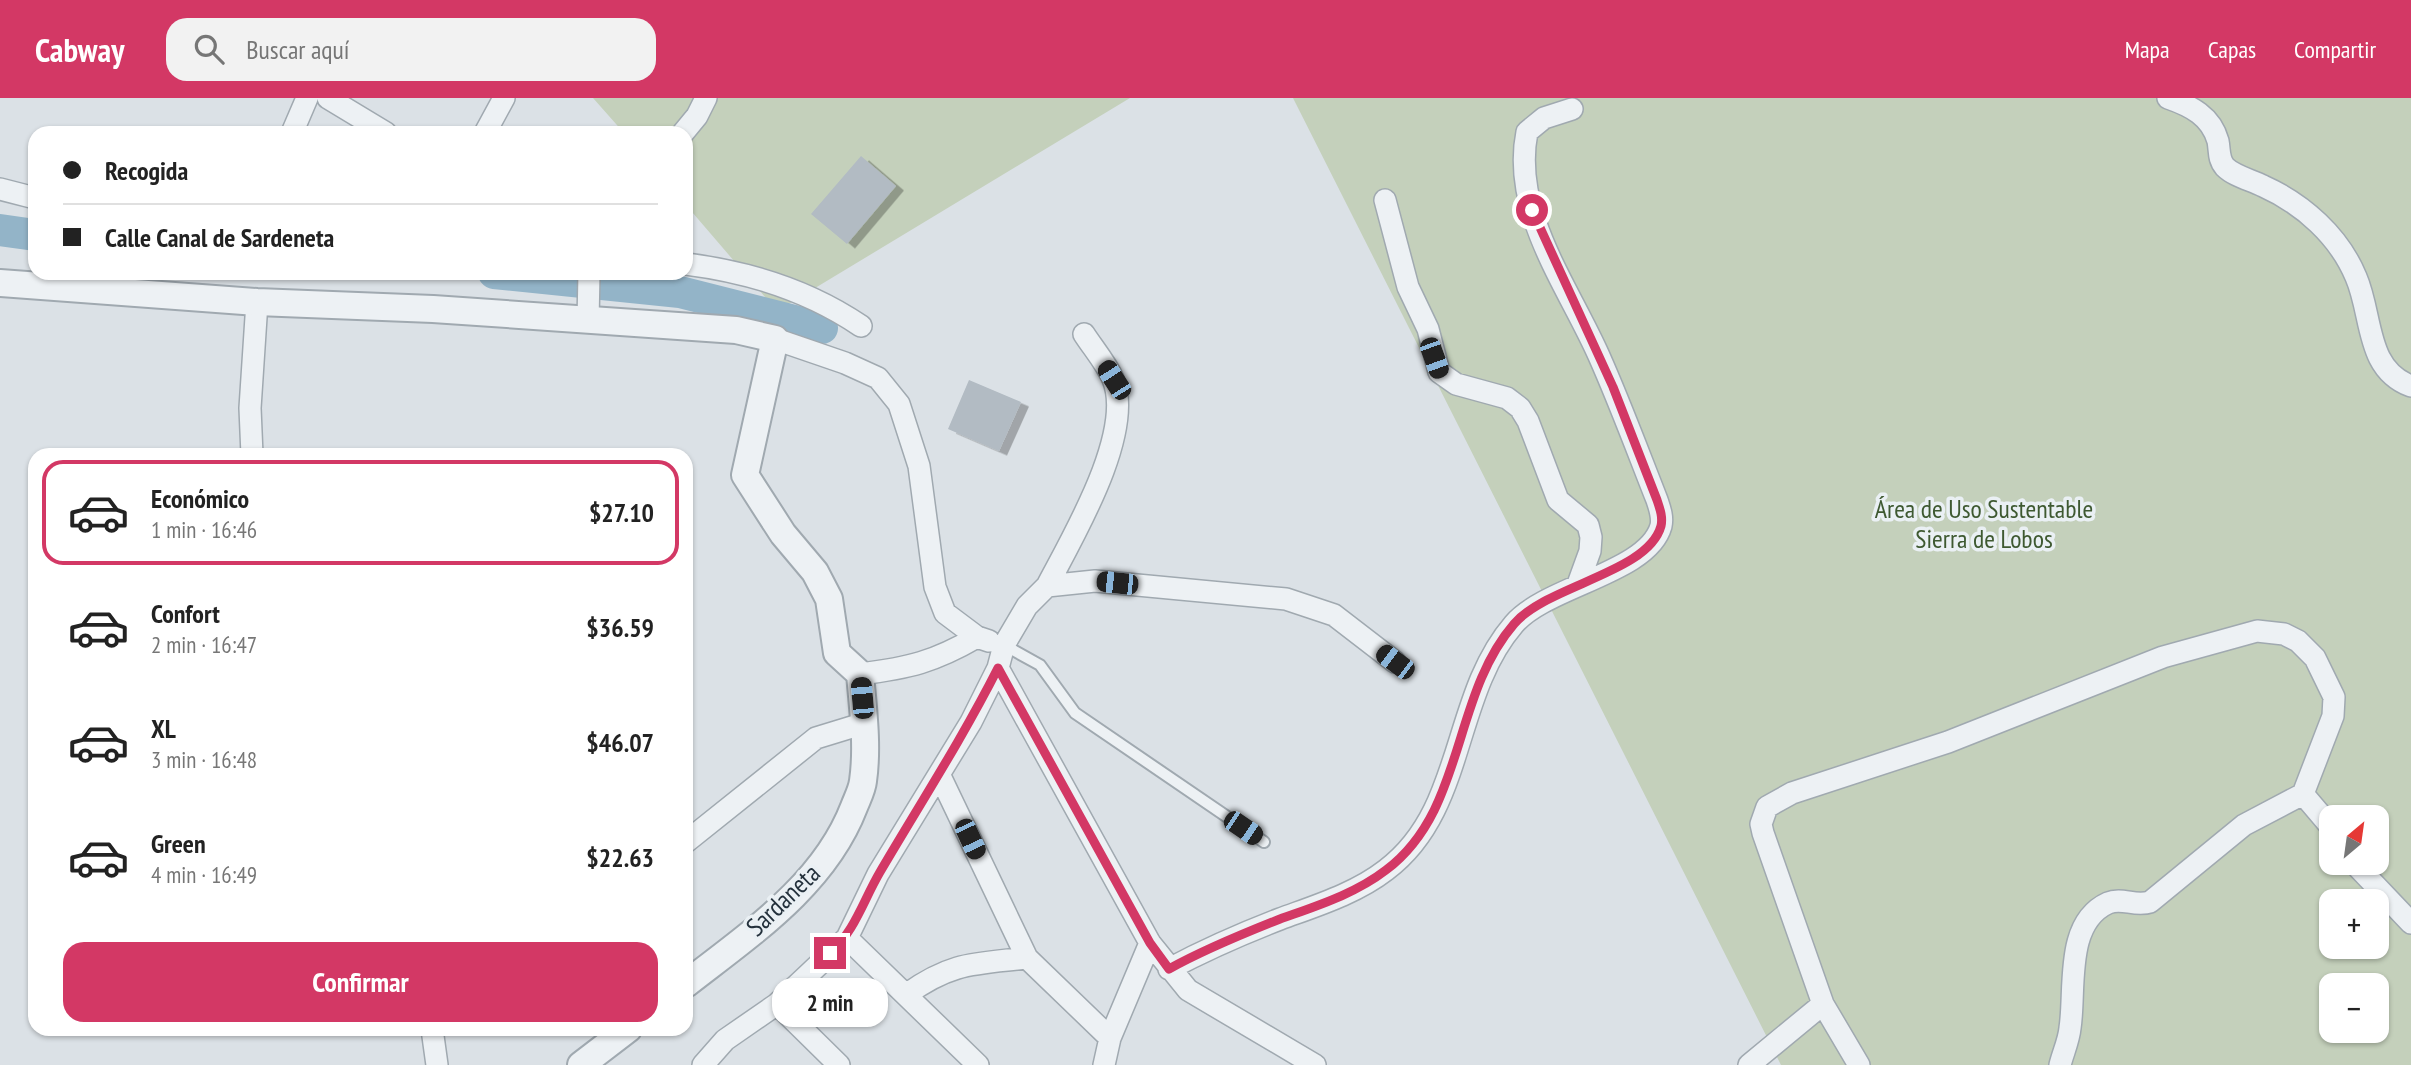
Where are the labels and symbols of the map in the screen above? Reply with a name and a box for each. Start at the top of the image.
route start [1516,194,1548,226]
car [1417,335,1452,381]
car [1094,357,1135,403]
park label: Área de Uso Sustentable Sierra de Lobos [1875,492,2093,555]
car [1096,570,1139,596]
car [1372,641,1419,683]
car [850,676,875,720]
north arrow [2319,805,2389,875]
car [1220,808,1267,848]
car [952,816,989,862]
street label: Sardaneta [739,857,826,943]
route end [814,937,846,969]
callout: 2 min [772,978,888,1026]

